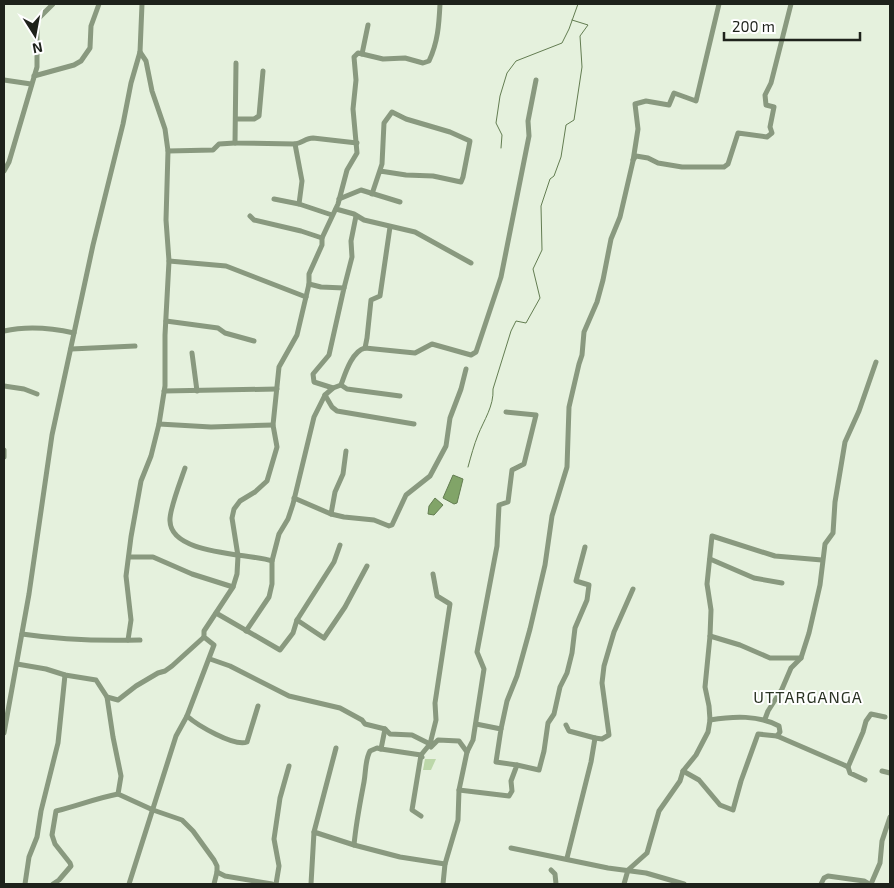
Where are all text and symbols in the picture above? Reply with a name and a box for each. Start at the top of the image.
north arrow [10,10,60,60]
scale bar [724,10,860,42]
text: 200 m [732,17,775,35]
text: N [31,39,44,58]
district label: UTTARGANGA [753,687,863,706]

